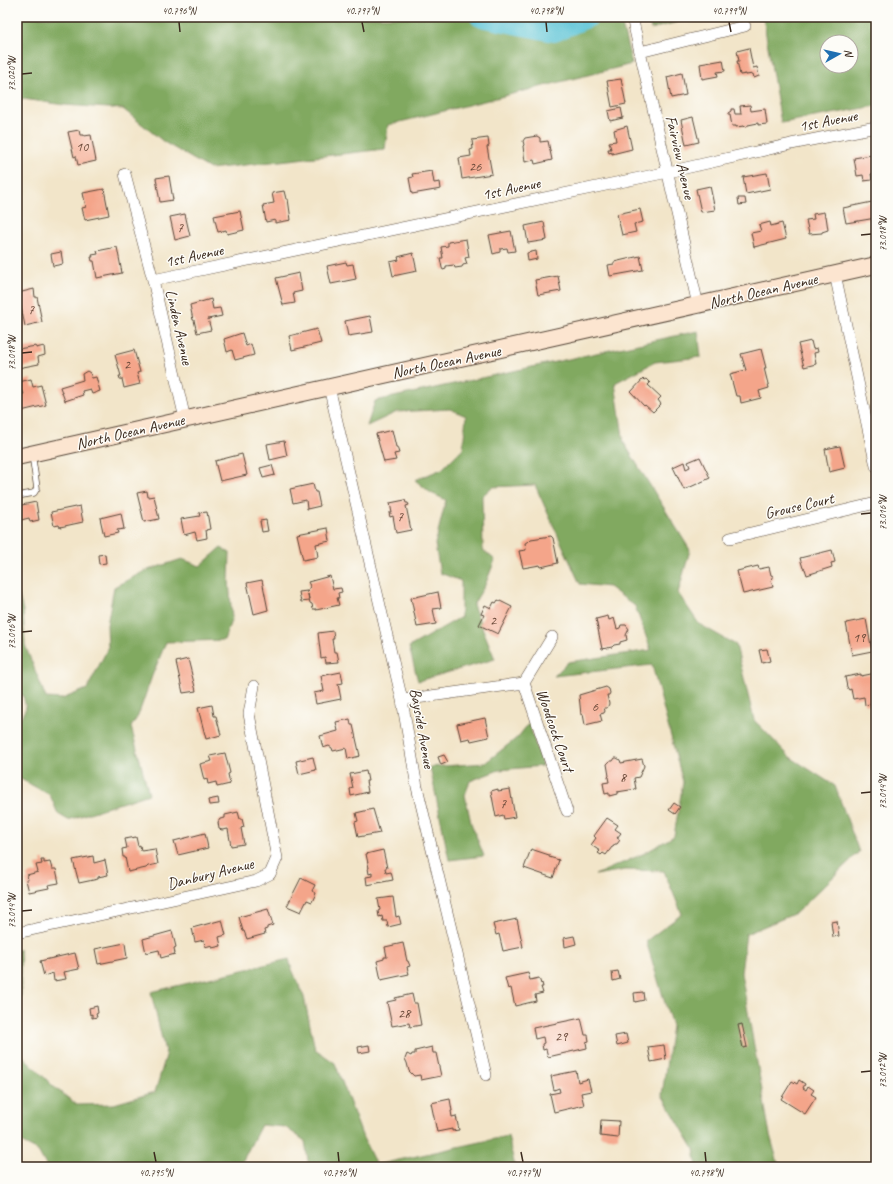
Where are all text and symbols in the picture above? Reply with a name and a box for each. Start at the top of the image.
text: 40.796°N [162,4,198,17]
text: 40.797°N [345,4,381,17]
text: 40.798°N [529,4,565,17]
text: 40.799°N [712,4,748,17]
north arrow [819,34,859,74]
text: N [841,48,857,59]
text: 73.020°W [5,55,18,91]
street label: 1st Avenue [797,105,861,136]
street label: Fairview Avenue [661,114,700,203]
house number: 10 [76,138,90,155]
house number: 26 [469,158,482,175]
street label: 1st Avenue [480,173,544,205]
text: 73.018°W [876,215,889,251]
house number: 7 [177,219,184,236]
street label: 1st Avenue [163,240,227,272]
street label: North Ocean Avenue [707,268,821,313]
street label: Linden Avenue [161,288,198,368]
house number: 7 [28,301,35,318]
text: 73.018°W [5,334,18,370]
street label: North Ocean Avenue [390,340,504,383]
house number: 2 [124,356,132,373]
street label: North Ocean Avenue [74,409,188,454]
street label: Grouse Court [763,488,837,524]
text: 73.016°W [876,494,889,530]
house number: 7 [397,508,404,525]
house number: 2 [490,612,498,629]
text: 73.016°W [5,613,18,649]
house number: 19 [853,629,867,646]
street label: Woodcock Court [532,686,579,777]
street label: Bayside Avenue [405,687,439,772]
house number: 6 [592,698,599,715]
house number: 8 [620,769,628,786]
text: 73.014°W [876,773,889,809]
house number: 7 [500,795,507,812]
street label: Danbury Avenue [165,853,257,894]
text: 73.014°W [5,892,18,928]
house number: 28 [398,1005,412,1022]
house number: 29 [555,1028,569,1045]
text: 73.012°W [876,1052,889,1088]
text: 40.795°N [139,1166,175,1179]
text: 40.796°N [322,1166,358,1179]
text: 40.797°N [506,1166,542,1179]
text: 40.798°N [689,1166,725,1179]

